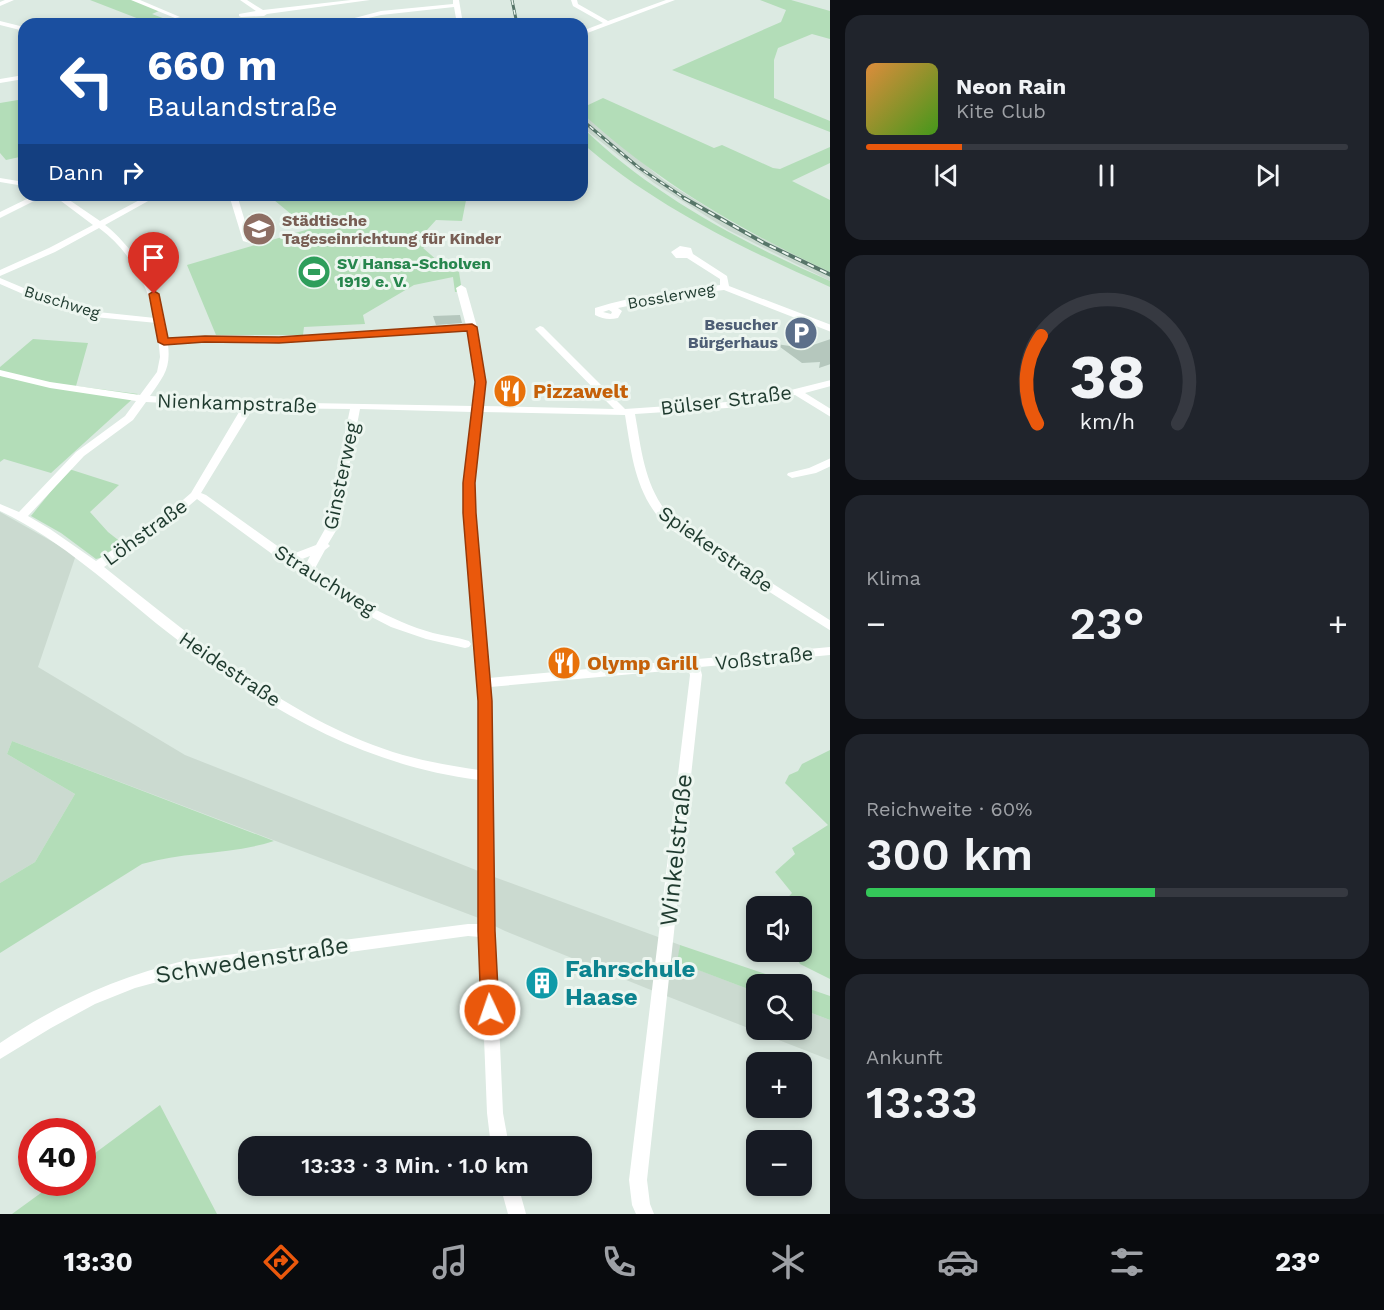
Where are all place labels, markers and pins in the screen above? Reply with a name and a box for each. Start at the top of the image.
school or university icon: Städtische Tageseinrichtung für Kinder [241,211,277,247]
place label: Städtische Tageseinrichtung für Kinder [282,211,501,248]
pin [128,232,179,294]
sports icon: SV Hansa-Scholven 1919 e. V. [296,254,332,290]
place label: SV Hansa-Scholven 1919 e. V. [337,254,491,291]
place label: Besucher Bürgerhaus [688,315,778,352]
parking icon: Besucher Bürgerhaus [783,315,819,351]
restaurant icon: Pizzawelt [492,373,528,409]
place label: Pizzawelt [533,379,629,403]
restaurant icon: Olymp Grill [546,645,582,681]
place label: Olymp Grill [587,651,699,675]
place label: Fahrschule Haase [565,955,695,1011]
building icon: Fahrschule Haase [524,965,560,1001]

